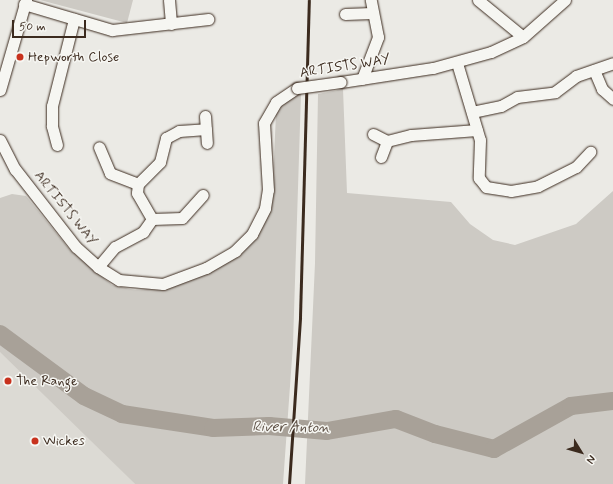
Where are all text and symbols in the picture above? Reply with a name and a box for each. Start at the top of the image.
scale bar [14,12,88,38]
text: 50 m [19,19,46,35]
place label: Hepworth Close [28,49,119,65]
street label: ARTISTS WAY [299,51,391,81]
marker: Hepworth Close [15,52,25,62]
street label: ARTISTS WAY [31,167,101,249]
place label: The Range [16,373,77,389]
marker: The Range [3,376,13,386]
water label: River Anton [252,418,330,438]
north arrow [561,432,601,472]
place label: Wickes [43,433,85,449]
marker: Wickes [30,436,40,446]
text: N [583,452,598,466]

